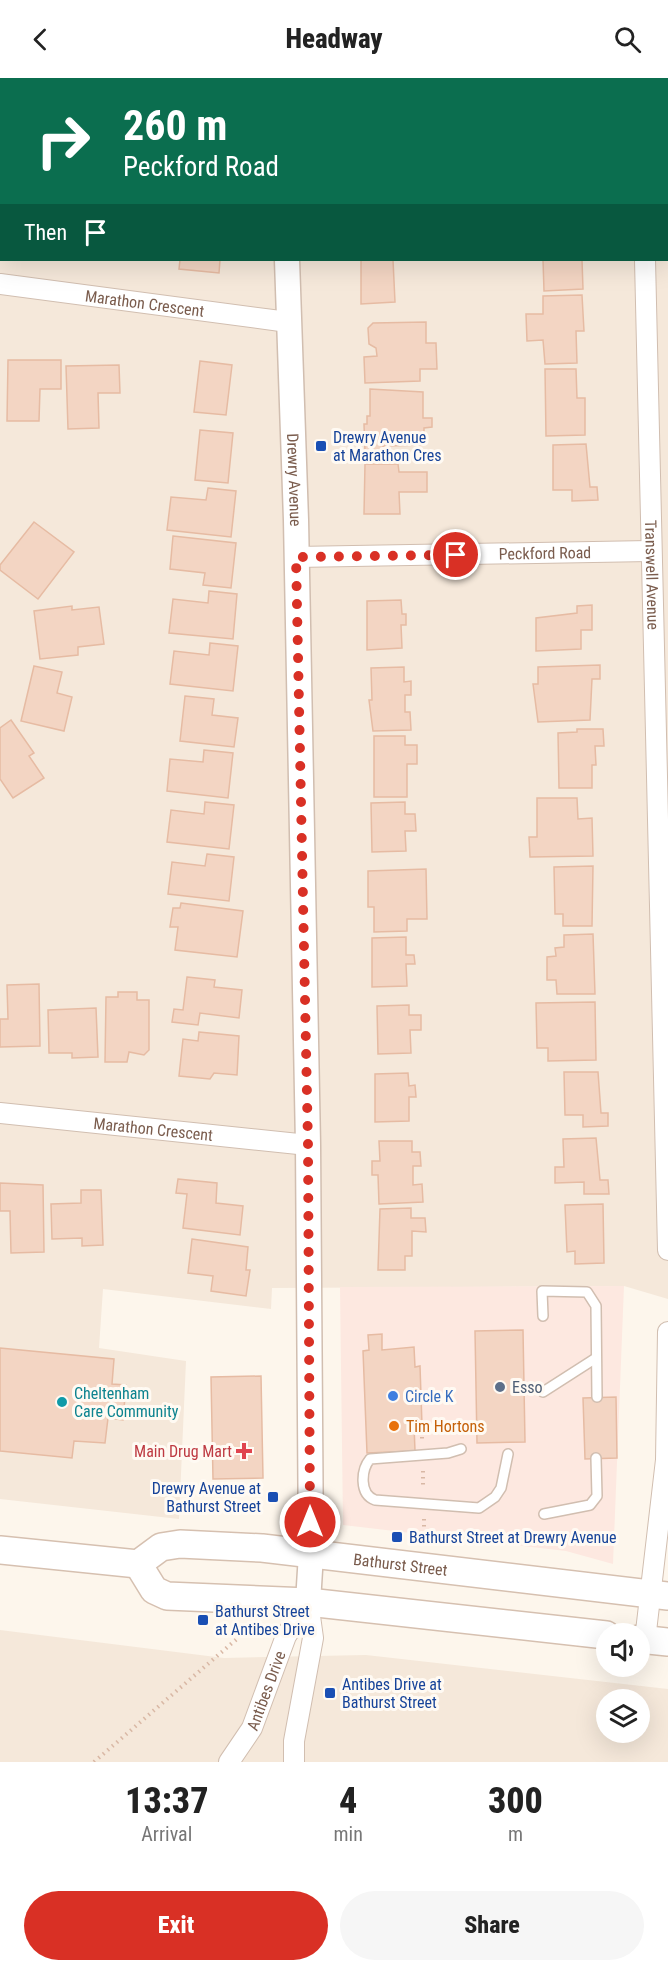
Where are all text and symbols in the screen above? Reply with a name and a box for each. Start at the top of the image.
icon: back [24,23,57,56]
text: Headway [285,23,383,55]
icon: search [611,23,644,56]
text: 260 m [123,101,228,150]
icon: right [24,102,102,180]
text: Peckford Road [123,151,279,183]
icon: arrive [79,216,112,249]
text: Then [24,220,67,245]
street label: Marathon Crescent [84,286,206,320]
place label: Drewry Avenue at Marathon Cres [333,428,442,465]
street label: Drewry Avenue [284,433,306,527]
marker: Drewry Avenue at Marathon Cres [314,439,328,453]
street label: Transwell Avenue [642,520,663,630]
pin [430,529,481,580]
icon: arrive [439,538,472,571]
street label: Peckford Road [499,542,591,563]
street label: Marathon Crescent [93,1113,214,1145]
place label: Esso [512,1378,543,1397]
marker: Esso [493,1380,507,1394]
place label: Cheltenham Care Community [74,1384,179,1421]
place label: Circle K [405,1387,454,1406]
marker: Circle K [386,1389,400,1403]
marker: Cheltenham Care Community [55,1395,69,1409]
place label: Tim Hortons [406,1417,485,1436]
marker: Tim Hortons [387,1419,401,1433]
place label: Main Drug Mart [134,1442,232,1461]
marker: Main Drug Mart [237,1444,251,1458]
place label: Drewry Avenue at Bathurst Street [152,1479,261,1516]
marker: Drewry Avenue at Bathurst Street [266,1490,280,1504]
position arrow [278,1490,342,1554]
place label: Bathurst Street at Drewry Avenue [409,1528,617,1547]
marker: Bathurst Street at Drewry Avenue [390,1530,404,1544]
street label: Bathurst Street [352,1549,449,1579]
place label: Bathurst Street at Antibes Drive [215,1602,315,1639]
marker: Bathurst Street at Antibes Drive [196,1613,210,1627]
map controls [596,1623,650,1743]
button: sound [596,1623,650,1677]
street label: Antibes Drive [242,1648,289,1733]
place label: Antibes Drive at Bathurst Street [342,1675,442,1712]
marker: Antibes Drive at Bathurst Street [323,1686,337,1700]
button: layers [596,1689,650,1743]
text: 13:37 [125,1780,208,1822]
text: 4 [339,1780,357,1822]
text: 300 [488,1780,543,1822]
text: Arrival [141,1822,192,1846]
text: min [334,1822,363,1846]
text: m [508,1822,523,1846]
button: Exit [24,1891,328,1960]
button: Share [340,1891,644,1960]

